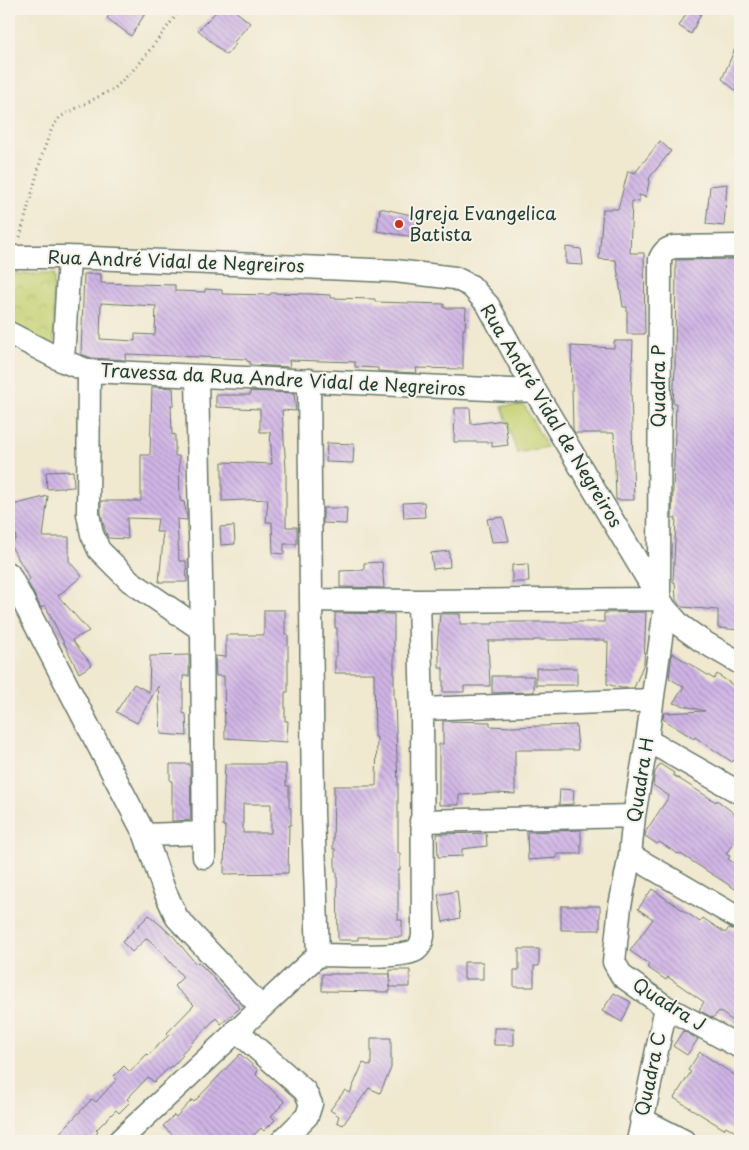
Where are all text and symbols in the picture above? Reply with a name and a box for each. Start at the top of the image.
place label: Igreja Evangelica Batista [409,199,557,247]
marker: Igreja Evangelica Batista [393,218,405,230]
street label: Rua André Vidal de Negreiros [47,243,305,278]
street label: Rua André Vidal de Negreiros [475,298,630,532]
street label: Quadra P [644,345,671,427]
street label: Travessa da Rua Andre Vidal de Negreiros [100,355,466,402]
street label: Quadra H [619,735,660,824]
street label: Quadra J [628,971,712,1037]
street label: Quadra C [627,1029,672,1118]

